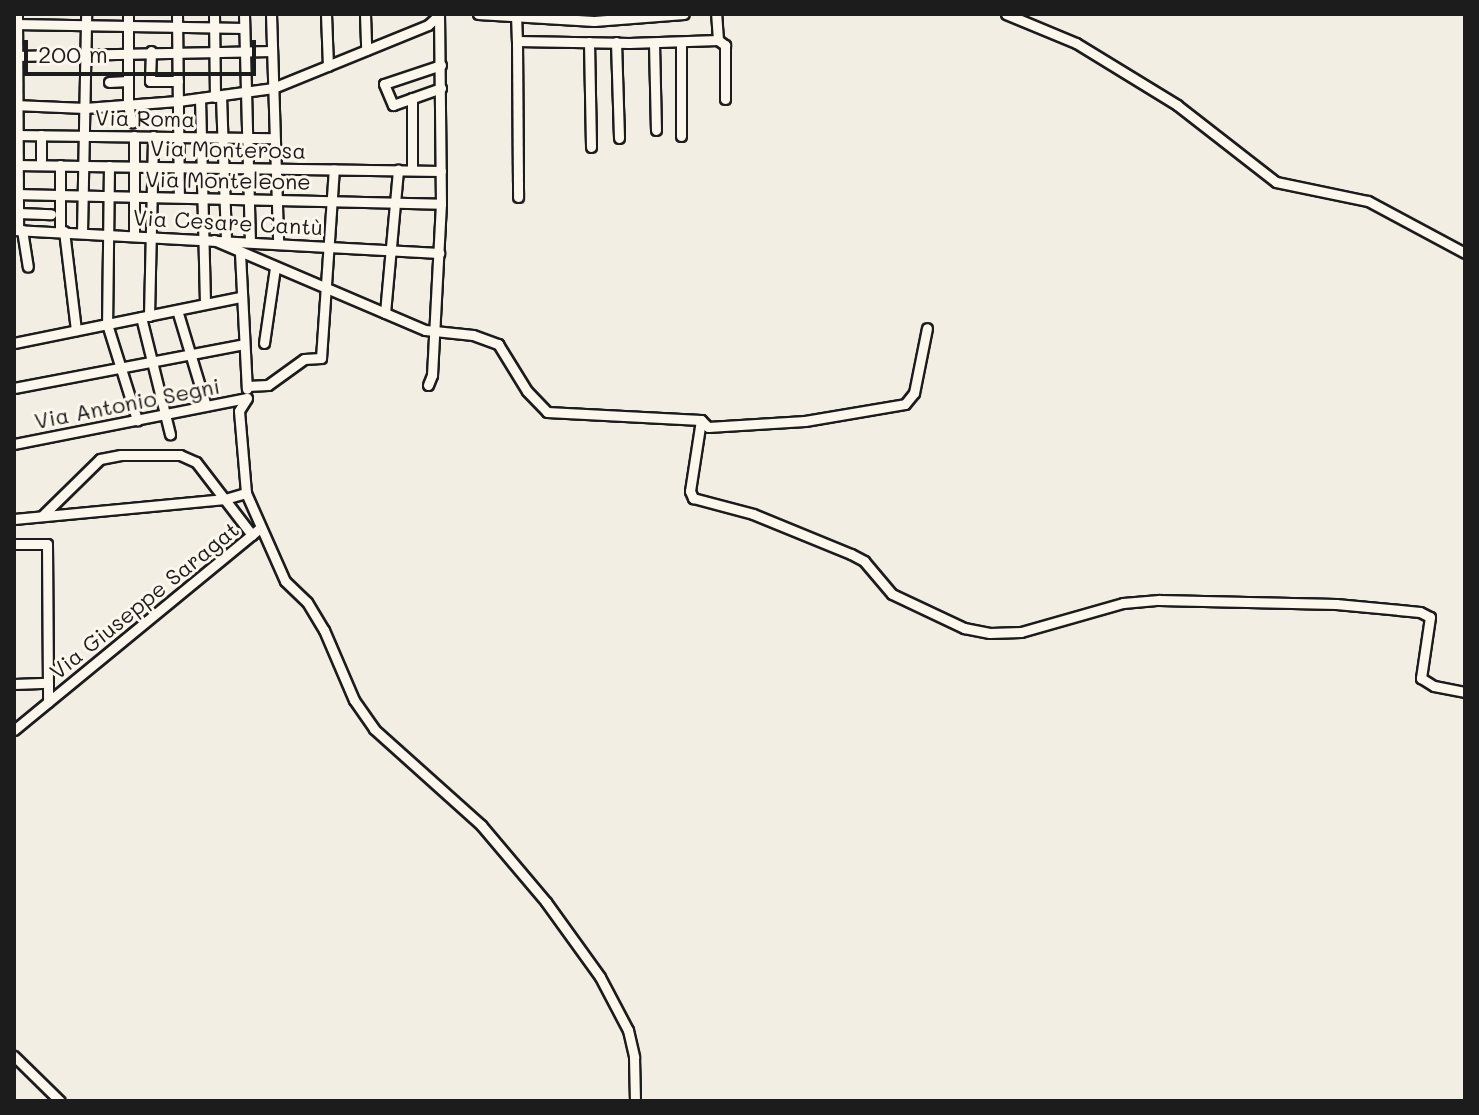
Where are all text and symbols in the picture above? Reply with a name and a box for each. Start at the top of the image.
scale bar [28,24,260,74]
text: 200 m [38,38,108,69]
street label: Via Roma [95,104,195,132]
street label: Via Monterosa [150,134,306,164]
street label: Via Monteleone [145,165,311,195]
street label: Via Cesare Cantù [132,204,324,240]
street label: Via Antonio Segni [32,372,222,434]
street label: Via Giuseppe Saragat [44,516,244,684]

